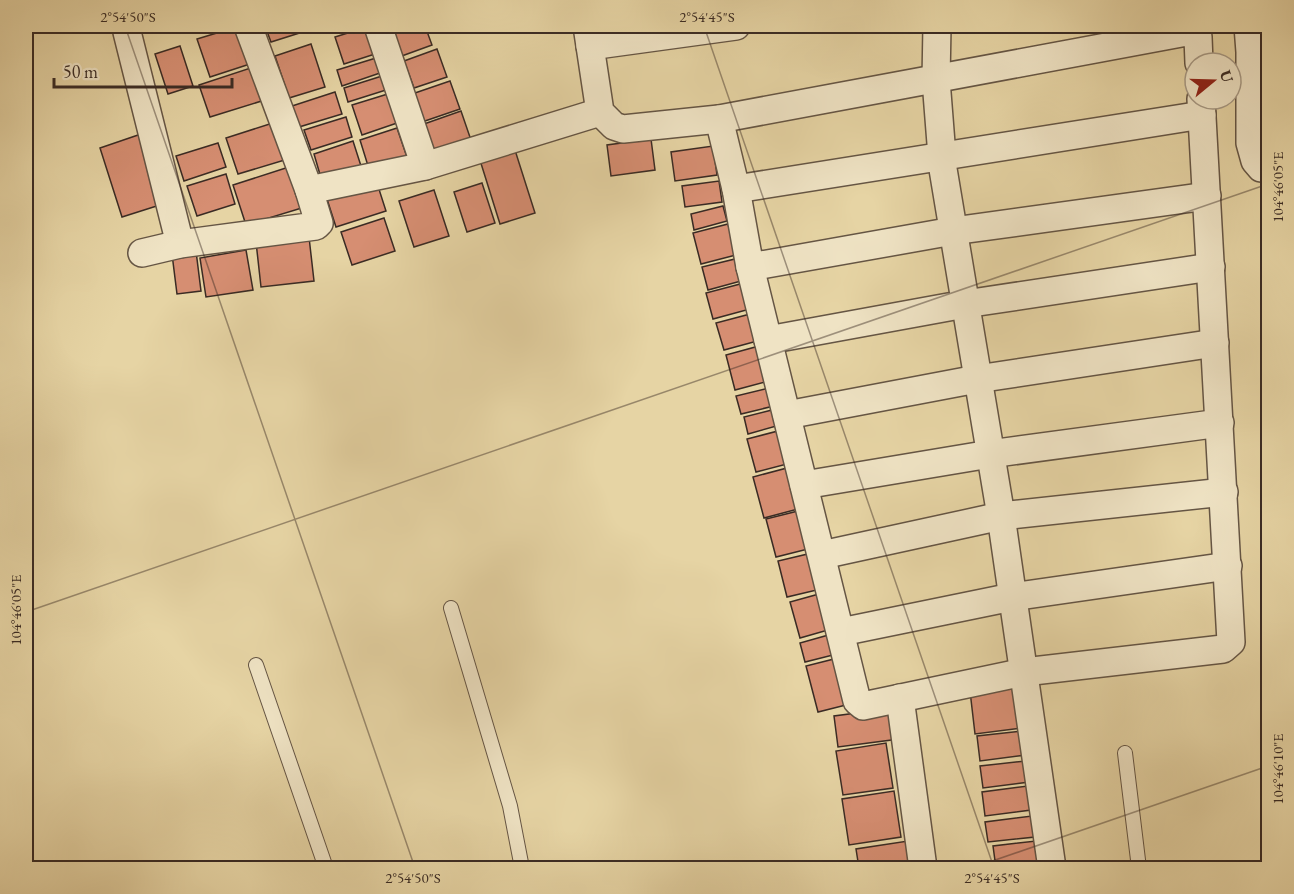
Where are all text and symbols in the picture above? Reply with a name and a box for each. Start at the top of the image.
text: 2°54'50"S [100,7,156,26]
text: 2°54'45"S [679,7,735,26]
scale bar [54,51,232,89]
north arrow [1183,51,1243,111]
text: 50 m [63,60,98,83]
text: U [1215,67,1239,85]
text: 104°46'05"E [1268,151,1287,223]
text: 104°46'05"E [6,574,25,646]
text: 104°46'10"E [1268,733,1287,805]
text: 2°54'50"S [385,868,441,887]
text: 2°54'45"S [964,868,1020,887]

